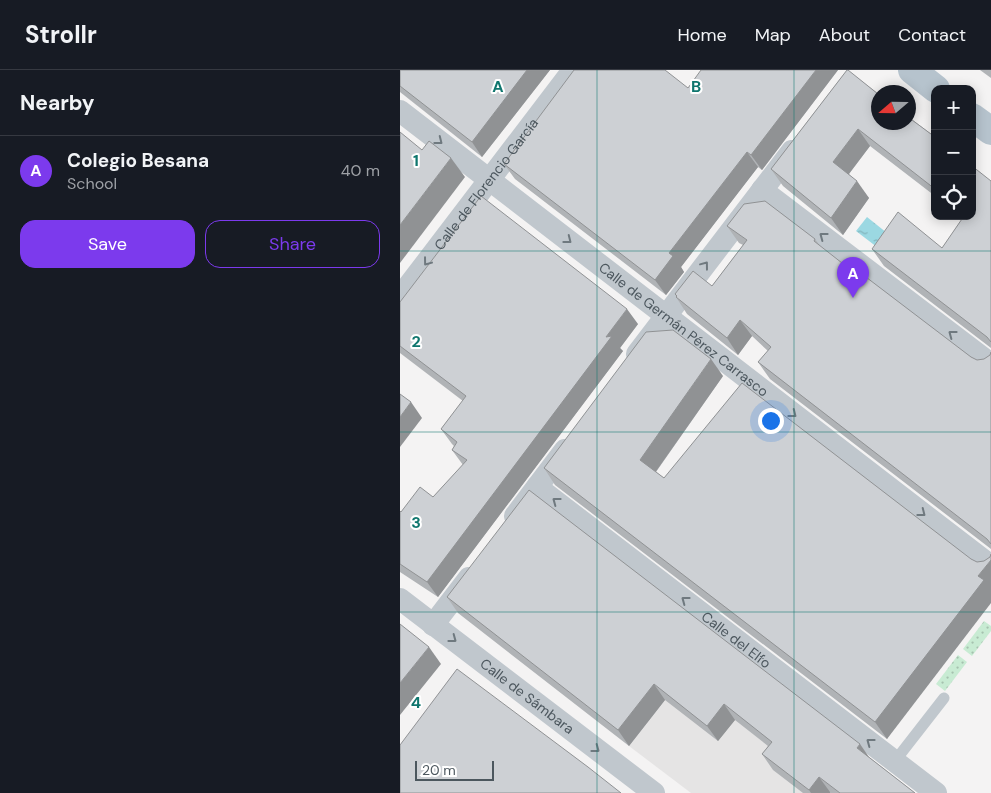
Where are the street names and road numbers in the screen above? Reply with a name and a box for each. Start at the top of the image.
street label: Calle de Florencio García [430,114,542,254]
street label: Calle de Germán Pérez Carrasco [595,258,772,400]
street label: Calle del Elfo [698,607,775,672]
street label: Calle de Sámbara [477,655,578,738]

